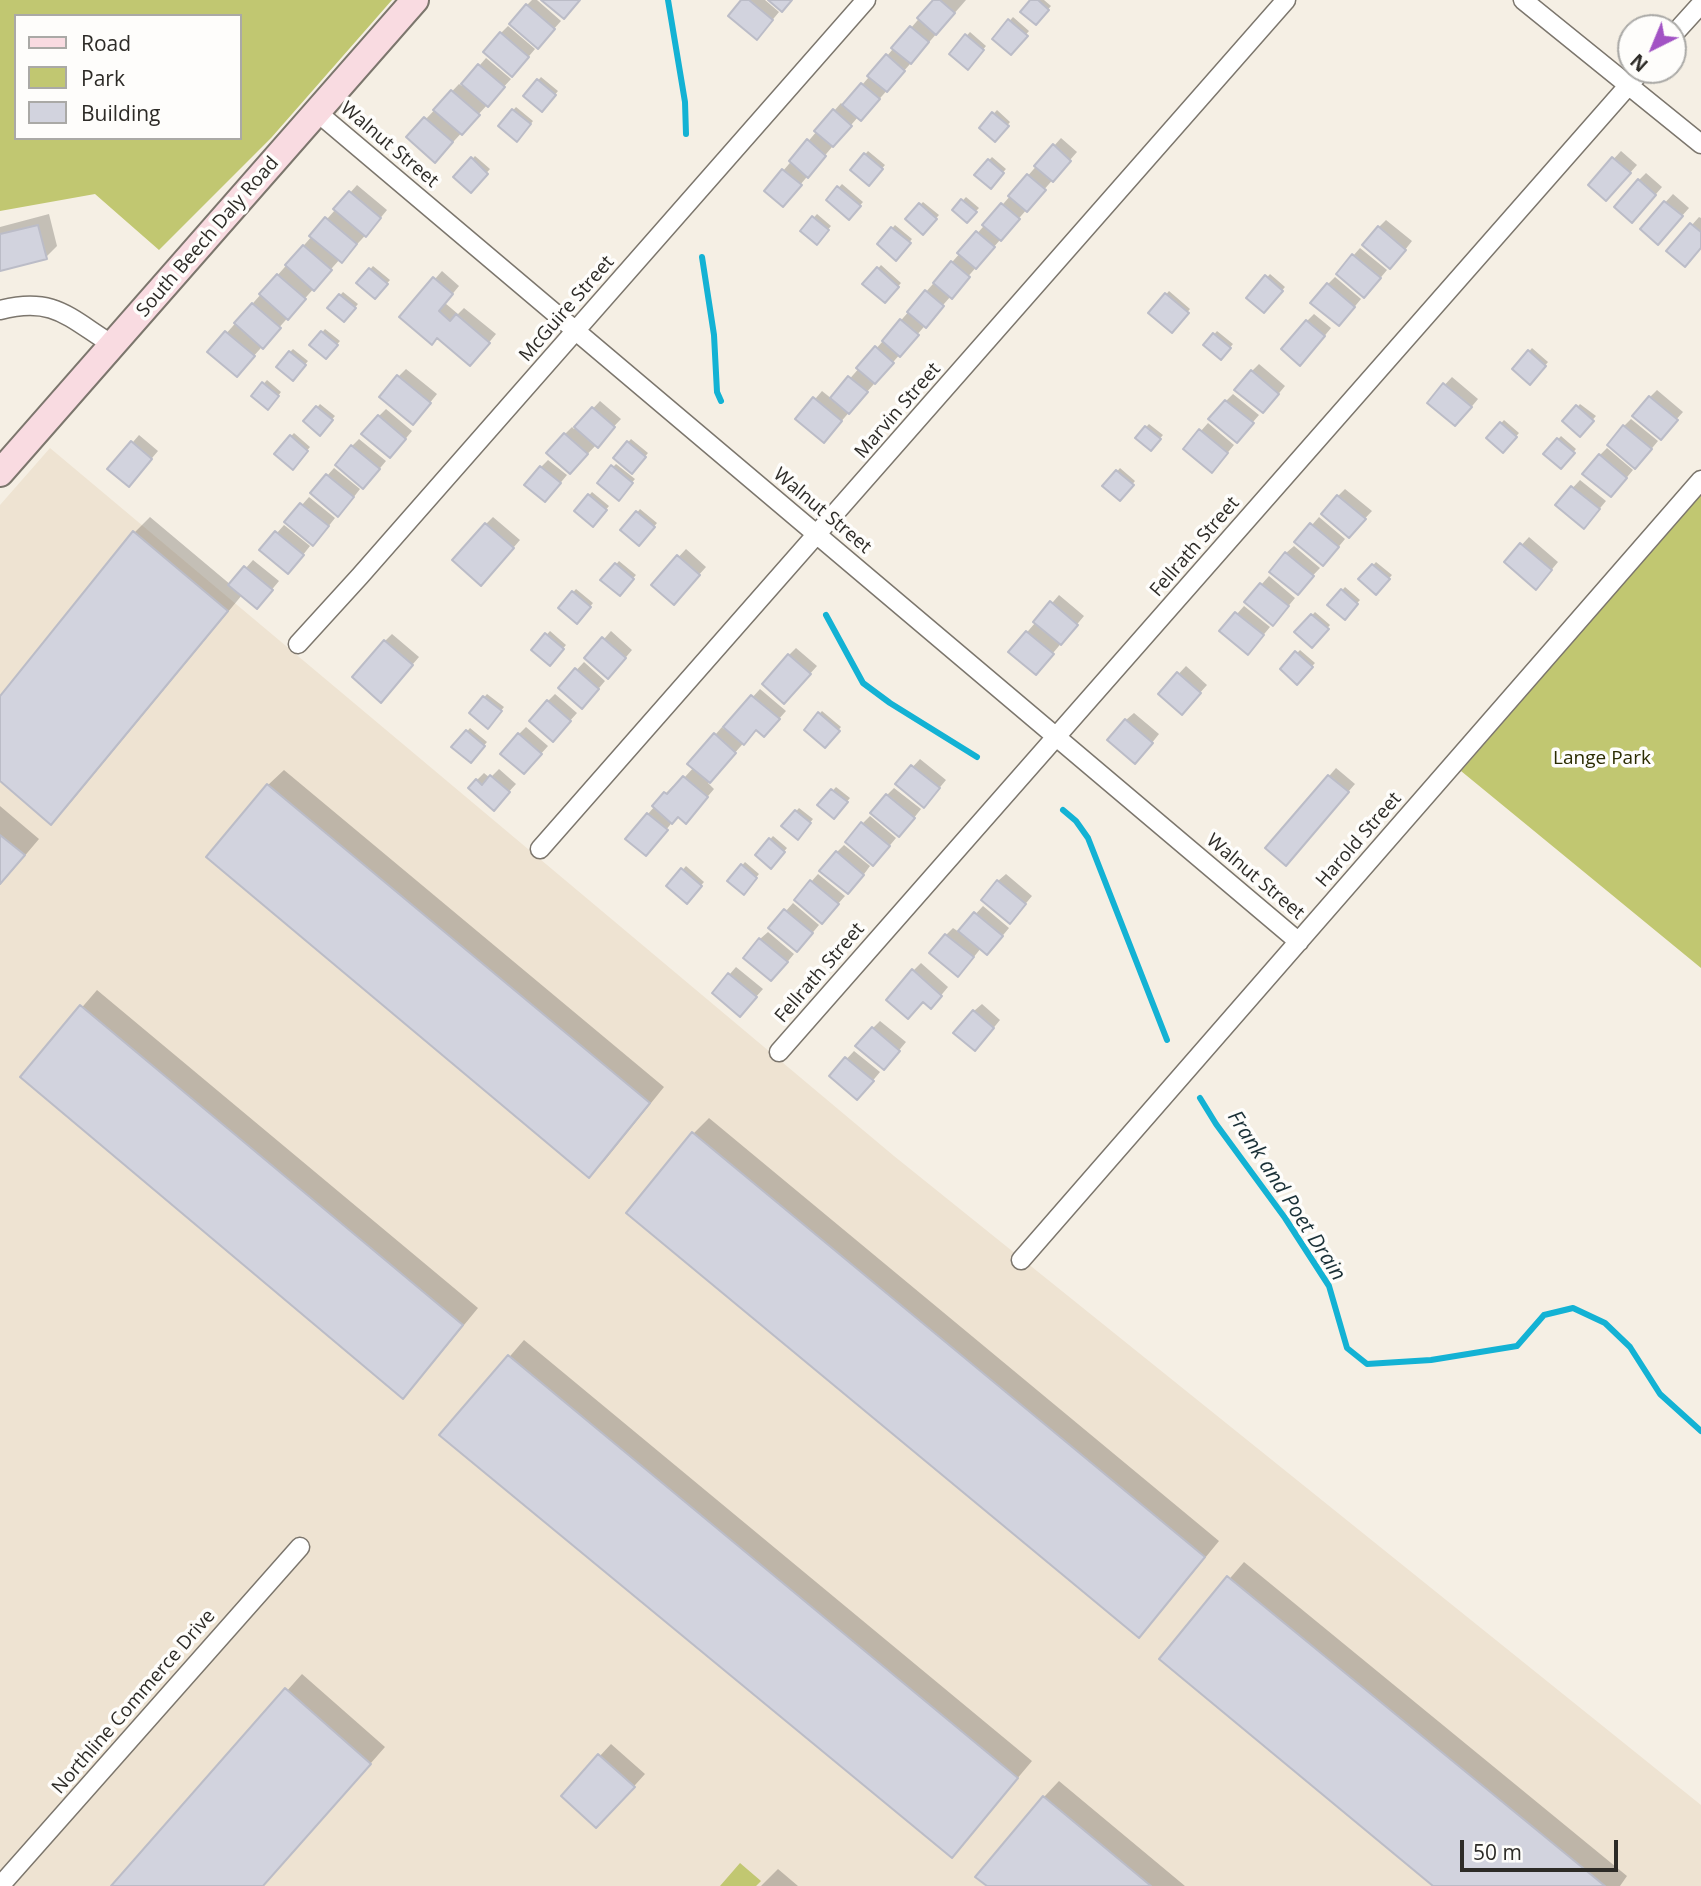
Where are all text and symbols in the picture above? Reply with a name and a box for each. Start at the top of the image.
legend [14,14,242,140]
north arrow [1617,14,1687,84]
text: Road [81,29,131,57]
text: N [1625,48,1654,78]
text: Park [81,64,125,92]
street label: Walnut Street [335,97,443,193]
text: Building [81,99,160,127]
street label: South Beech Daly Road [132,152,284,322]
street label: McGuire Street [515,251,619,367]
street label: Marvin Street [850,358,946,464]
street label: Walnut Street [768,463,876,559]
street label: Fellrath Street [1145,492,1245,602]
park label: Lange Park [1553,748,1651,770]
street label: Harold Street [1312,788,1406,892]
street label: Walnut Street [1201,829,1309,925]
street label: Fellrath Street [770,918,870,1028]
water label: Frank and Poet Drain [1222,1106,1350,1286]
street label: Northline Commerce Drive [48,1605,220,1799]
scale bar [1463,1826,1620,1870]
text: 50 m [1473,1838,1522,1866]

